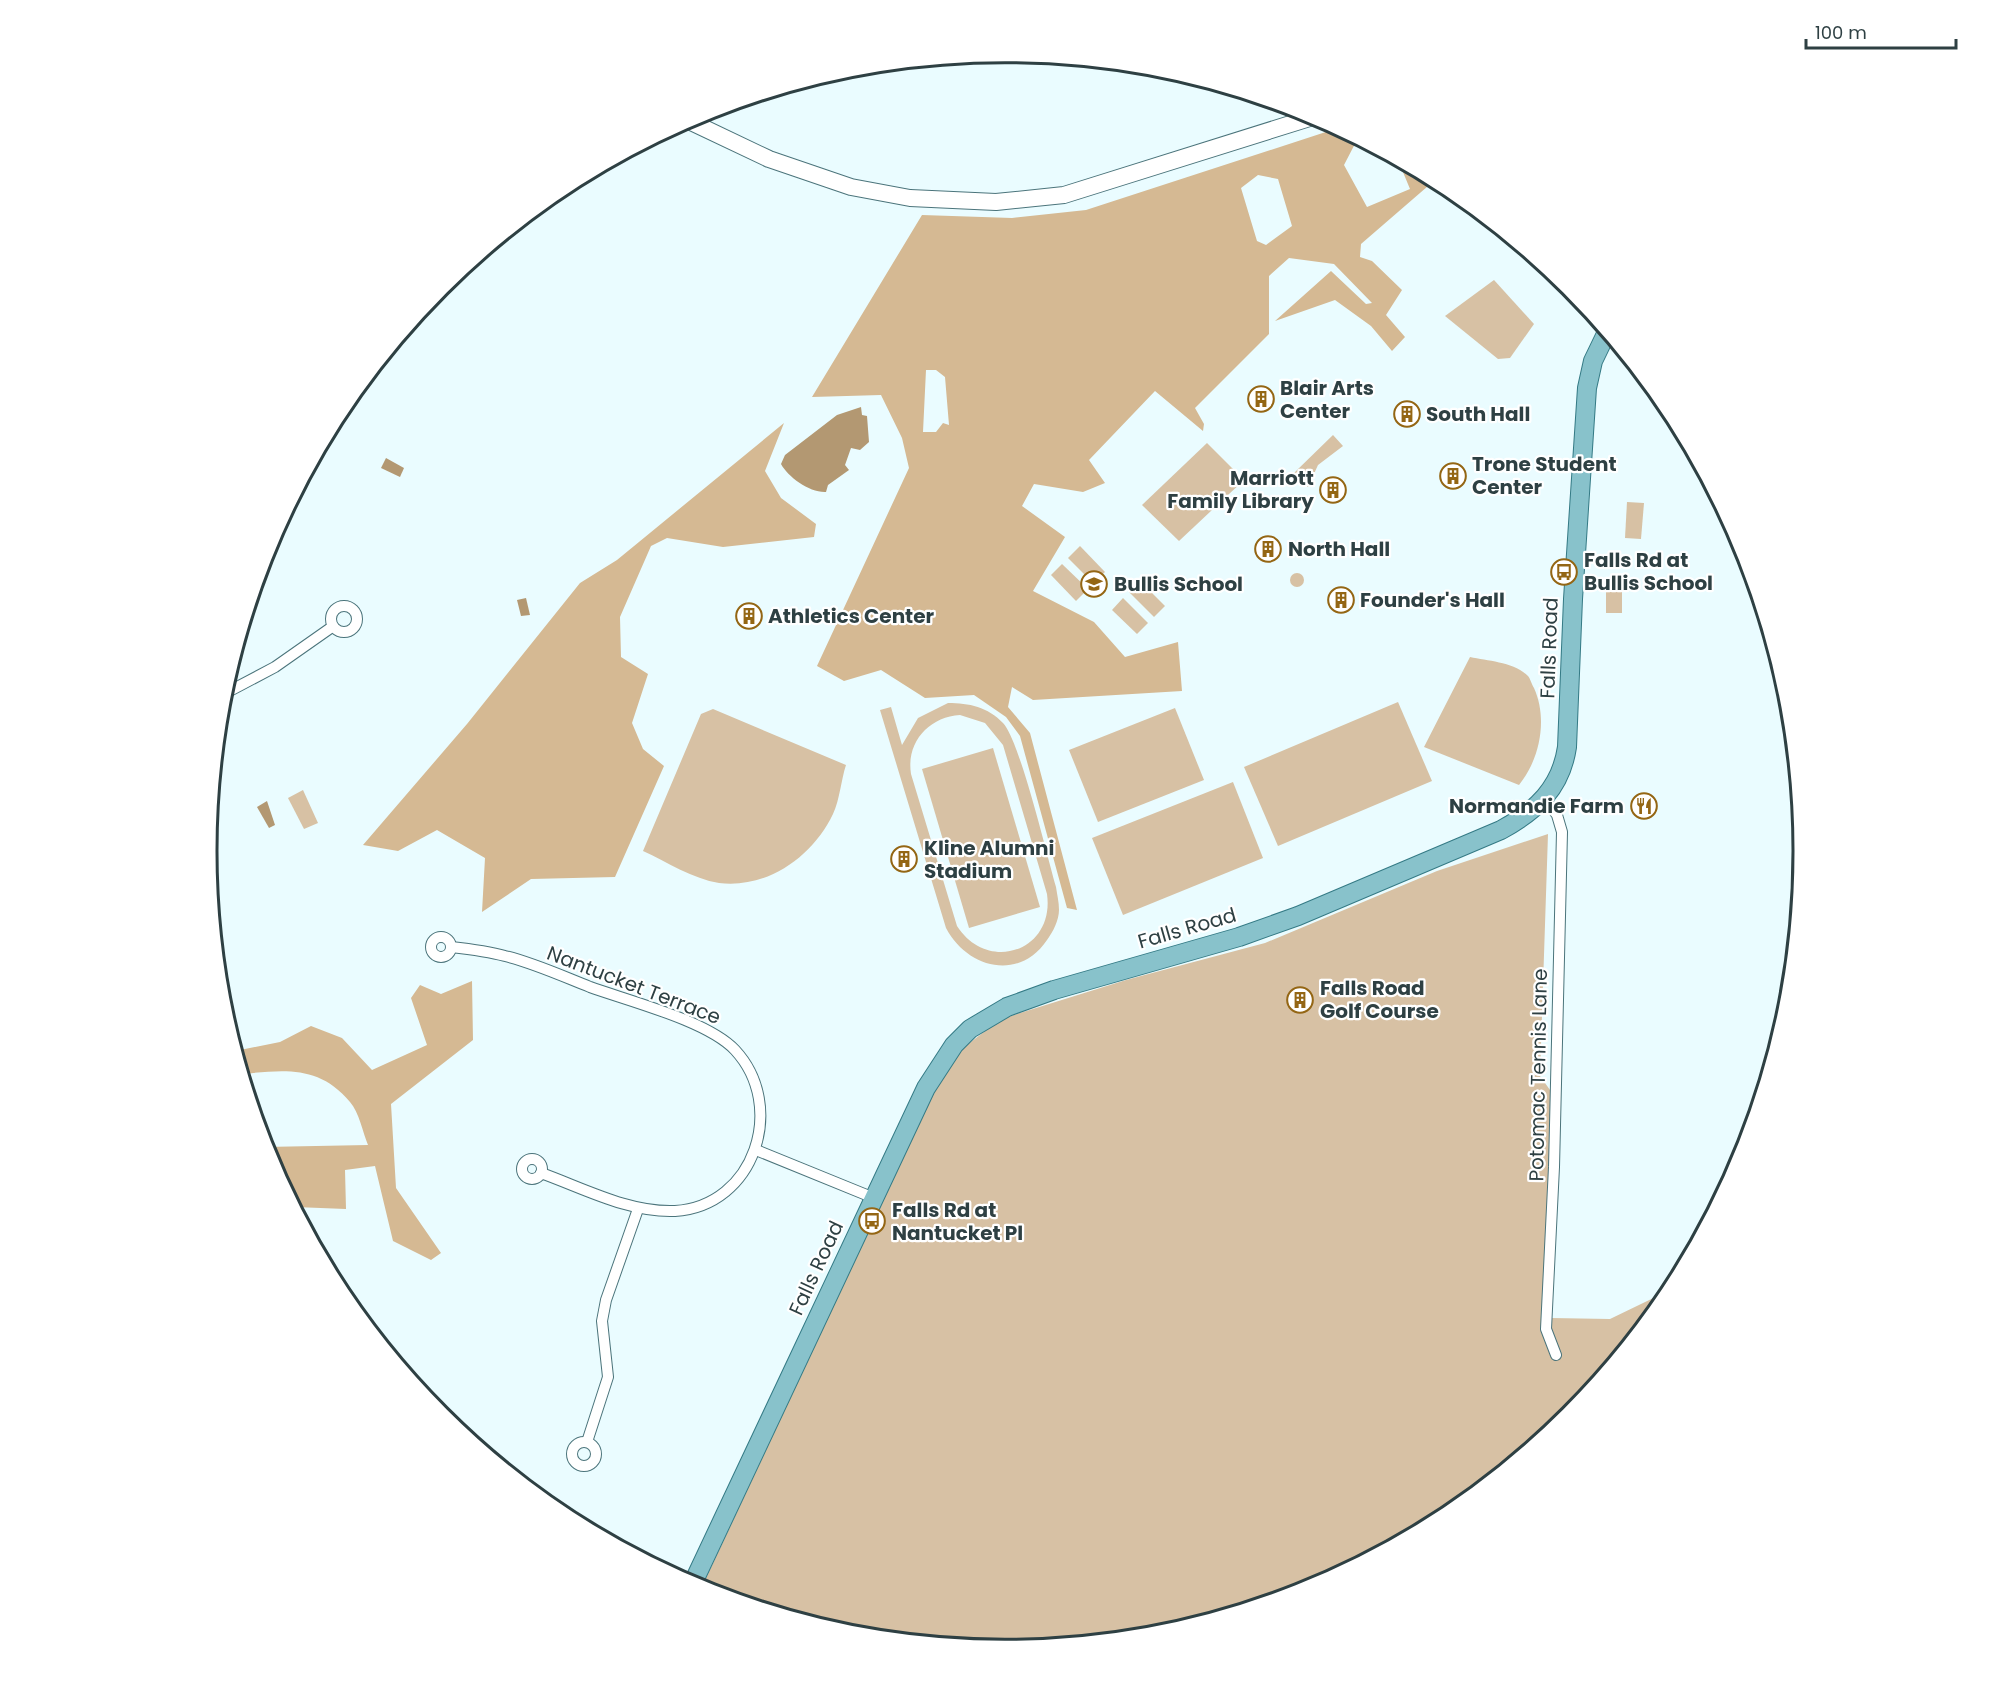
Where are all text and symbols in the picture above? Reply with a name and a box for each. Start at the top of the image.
scale bar [1806,12,1956,50]
text: 100 m [1815,20,1867,45]
place label: Blair Arts Center [1280,374,1374,425]
building icon: Blair Arts Center [1246,384,1276,414]
building icon: South Hall [1392,399,1422,429]
place label: South Hall [1426,400,1530,428]
place label: Trone Student Center [1472,450,1617,501]
building icon: Trone Student Center [1438,461,1468,491]
place label: Marriott Family Library [1167,464,1314,515]
building icon: Marriott Family Library [1318,475,1348,505]
building icon: North Hall [1253,534,1283,564]
place label: North Hall [1288,535,1390,563]
place label: Falls Rd at Bullis School [1584,546,1713,597]
bus stop icon: Falls Rd at Bullis School [1549,557,1579,587]
school or university icon: Bullis School [1079,569,1109,599]
place label: Bullis School [1114,570,1243,598]
building icon: Founder's Hall [1326,585,1356,615]
place label: Founder's Hall [1360,586,1505,614]
street label: Falls Road [1533,597,1565,699]
building icon: Athletics Center [734,601,764,631]
place label: Athletics Center [768,602,935,630]
restaurant icon: Normandie Farm [1629,791,1659,821]
place label: Normandie Farm [1449,792,1624,820]
place label: Kline Alumni Stadium [924,834,1054,885]
building icon: Kline Alumni Stadium [889,844,919,874]
street label: Falls Road [1134,901,1240,955]
street label: Nantucket Terrace [543,939,725,1031]
street label: Potomac Tennis Lane [1522,968,1554,1182]
place label: Falls Road Golf Course [1320,974,1439,1025]
building icon: Falls Road Golf Course [1285,985,1315,1015]
place label: Falls Rd at Nantucket Pl [892,1196,1023,1247]
bus stop icon: Falls Rd at Nantucket Pl [857,1206,887,1236]
street label: Falls Road [782,1216,850,1320]

